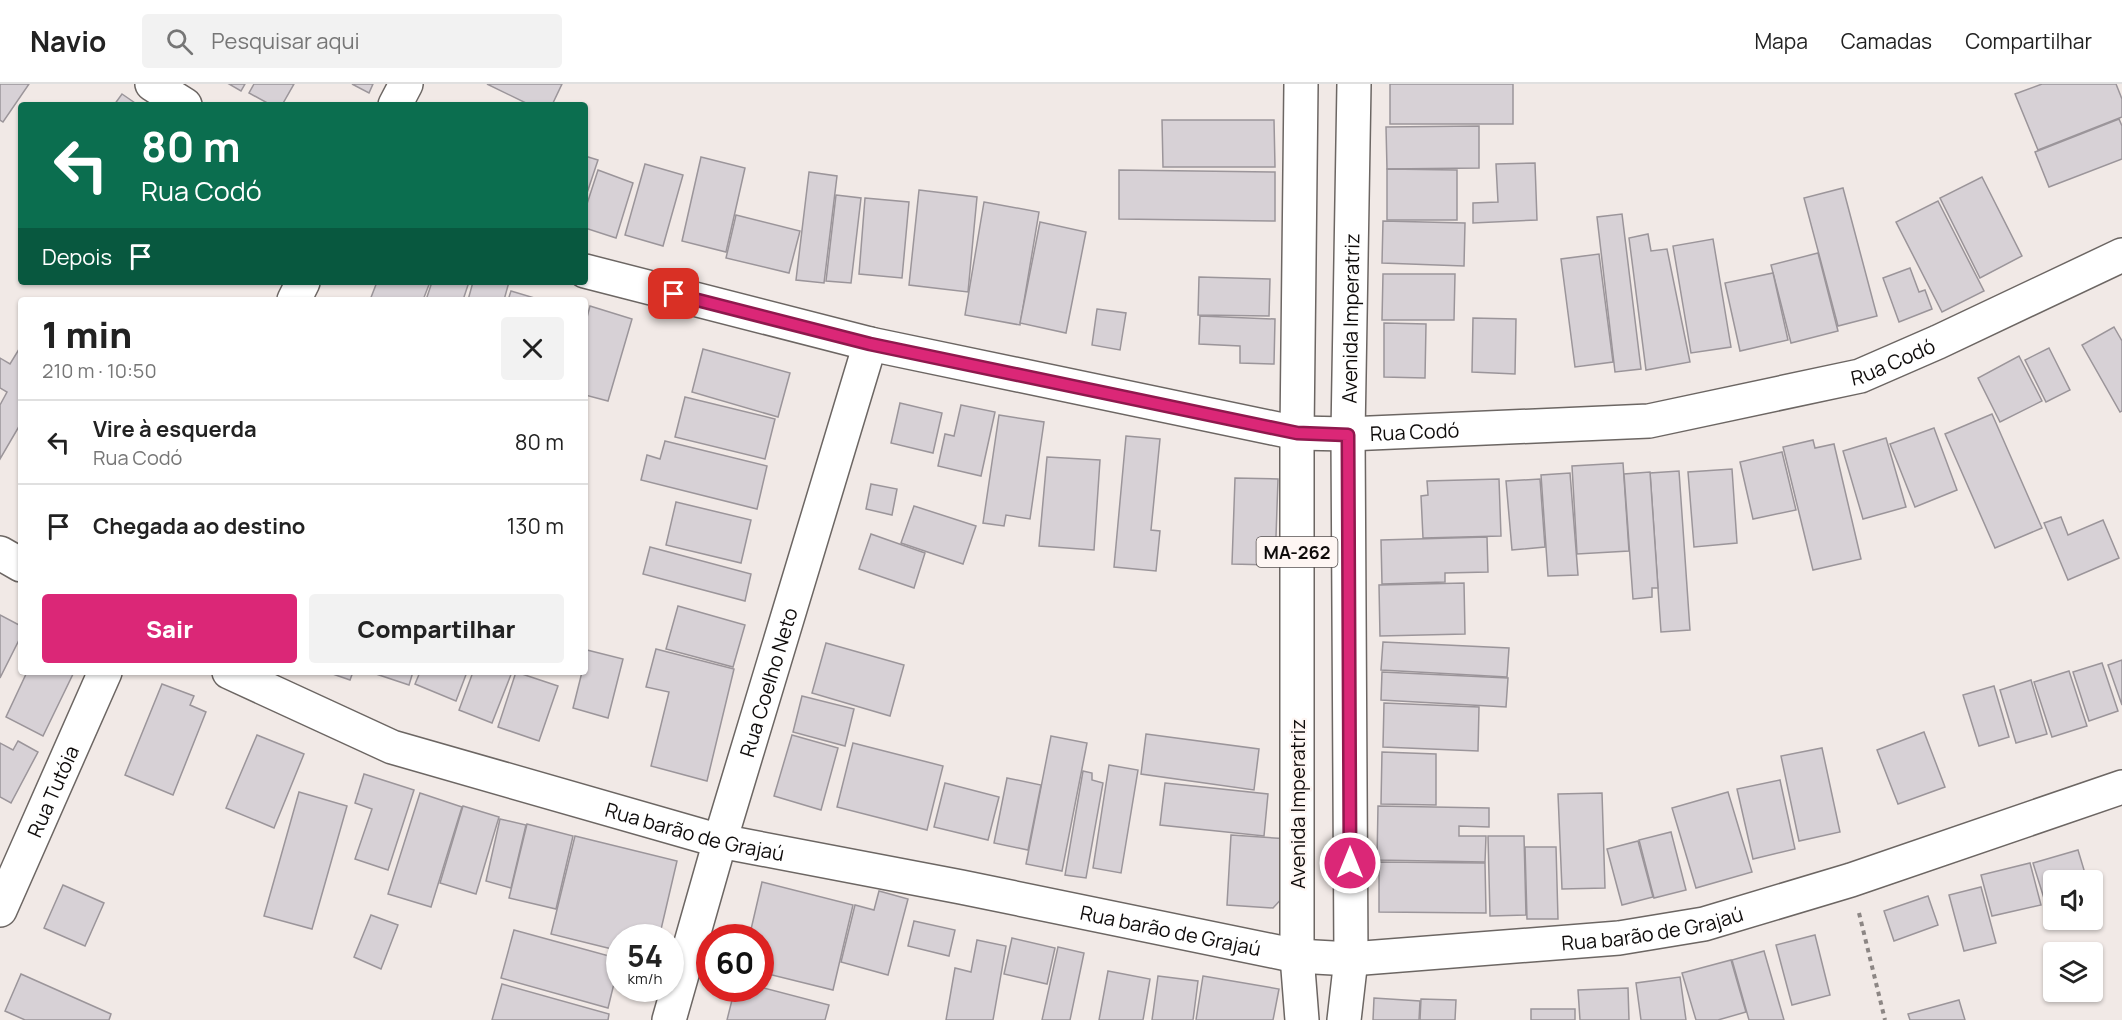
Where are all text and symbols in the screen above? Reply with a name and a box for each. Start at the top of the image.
search box [142,14,562,68]
text: Navio [30,22,106,60]
icon: search [163,25,196,58]
text: Pesquisar aqui [211,26,360,56]
text: Mapa [1754,27,1808,55]
text: Camadas [1841,27,1932,55]
text: Compartilhar [1965,27,2092,55]
text: 80 m [141,117,241,175]
icon: left [42,126,120,204]
text: Rua Codó [141,172,262,209]
street label: Avenida Imperatriz [1335,233,1365,404]
icon: arrive [124,240,157,273]
text: Depois [42,242,112,272]
pin [648,268,699,319]
icon: arrive [657,277,690,310]
text: 1 min [42,310,132,359]
button: close [501,317,564,380]
street label: Rua Codó [1848,331,1939,391]
text: 210 m · 10:50 [42,357,157,384]
text: Vire à esquerda [93,414,257,444]
street label: Rua Codó [1369,416,1460,447]
icon: left [42,426,75,459]
text: 80 m [515,427,564,457]
text: Rua Codó [93,444,182,471]
icon: arrive [42,510,75,543]
text: Chegada ao destino [93,511,305,541]
text: 130 m [507,511,564,541]
road number: MA-262 [1256,537,1338,567]
button: Sair [42,594,297,663]
button: Compartilhar [309,594,564,663]
street label: Rua Coelho Neto [733,604,803,760]
street label: Avenida Imperatriz [1284,719,1311,889]
street label: Rua Tutóia [20,741,85,841]
street label: Rua barão de Grajaú [602,795,787,867]
position arrow [1318,831,1382,895]
map controls [2043,870,2103,1002]
button: sound [2043,870,2103,930]
street label: Rua barão de Grajaú [1078,898,1263,962]
street label: Rua barão de Grajaú [1560,900,1746,956]
speed limit sign: 60 [696,924,774,1002]
text: 54 [627,935,663,976]
button: layers [2043,942,2103,1002]
text: km/h [628,968,662,989]

